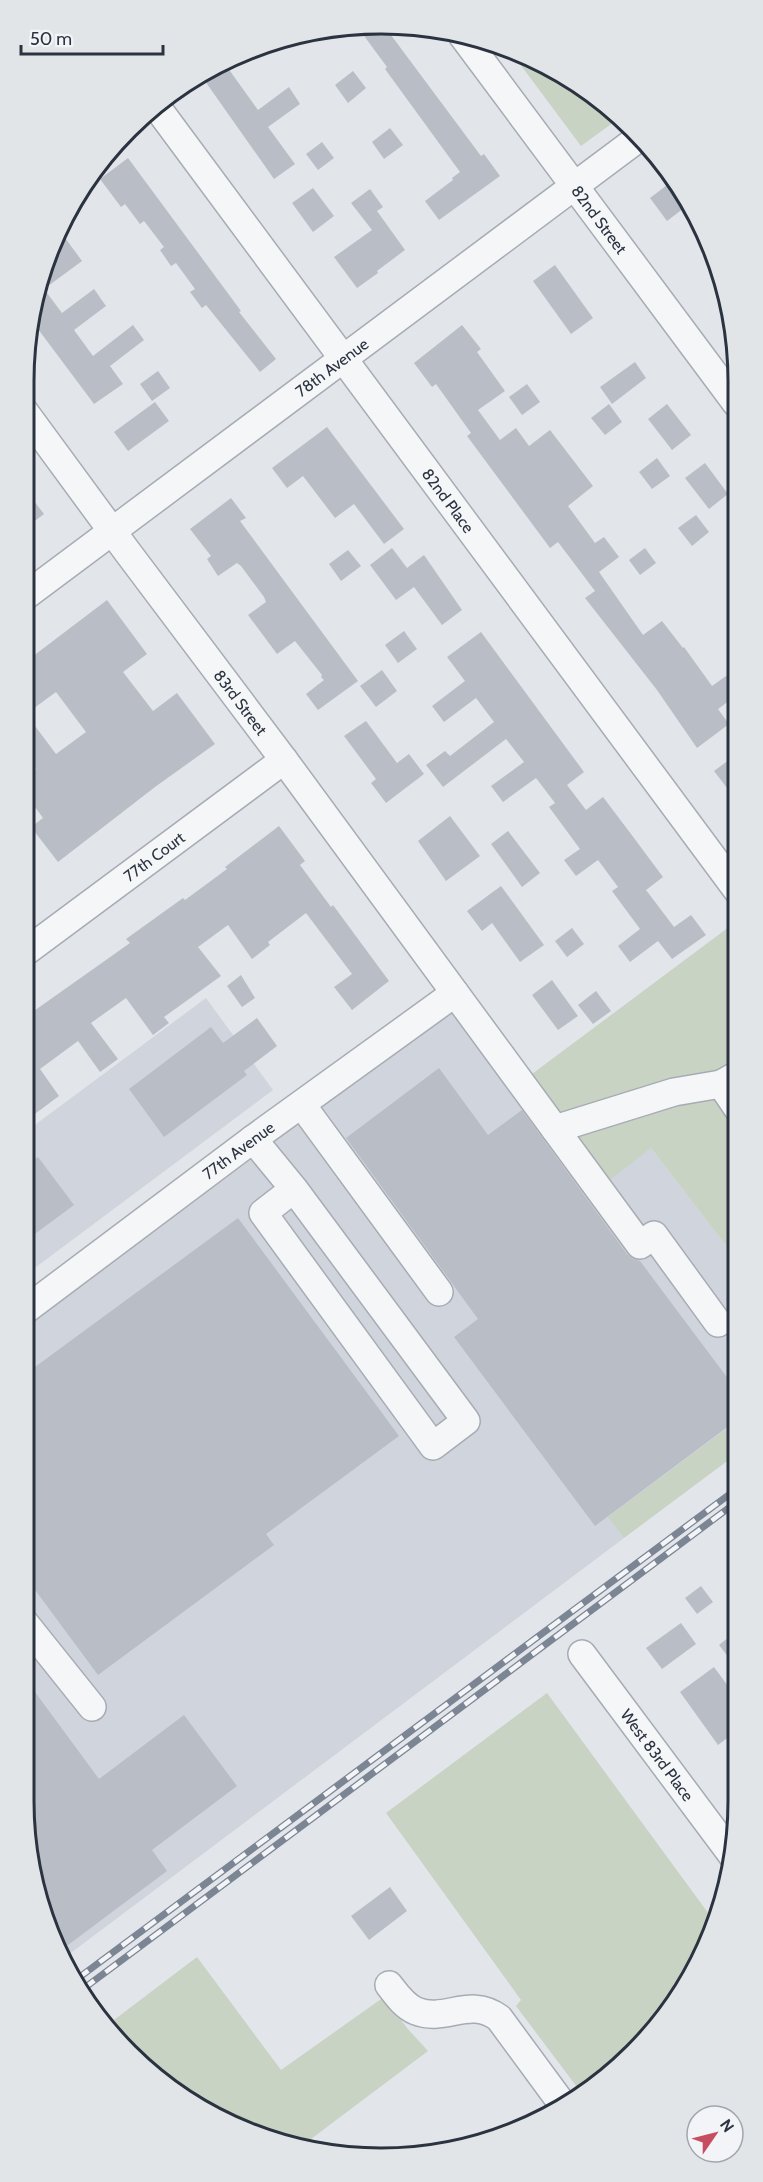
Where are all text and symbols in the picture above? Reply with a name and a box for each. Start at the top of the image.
scale bar [21,18,164,56]
text: 50 m [30,28,72,50]
street label: 82nd Street [567,182,631,258]
street label: 78th Avenue [292,334,372,401]
street label: 82nd Place [418,465,478,537]
street label: 83rd Street [209,666,271,740]
street label: 77th Court [120,828,189,886]
street label: 77th Avenue [199,1118,278,1183]
street label: West 83rd Place [616,1706,697,1805]
north arrow [685,2104,745,2164]
text: N [716,2116,738,2136]

